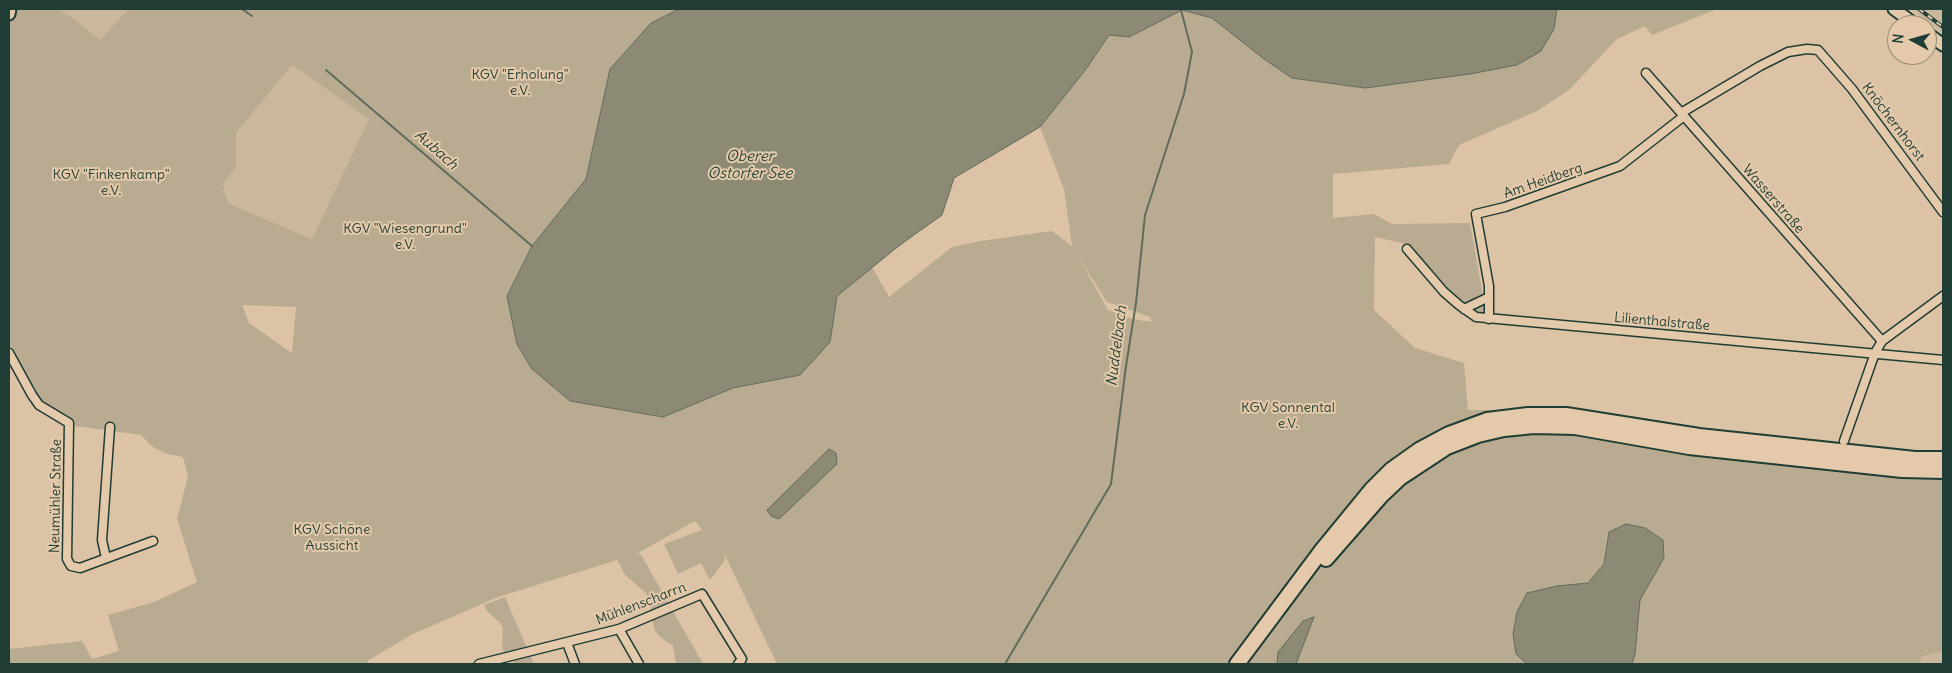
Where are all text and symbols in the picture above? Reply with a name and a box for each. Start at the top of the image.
north arrow [1887,15,1937,65]
text: N [1889,33,1908,44]
park label: KGV "Erholung" e.V. [471,67,569,100]
street label: Knöchernhorst [1858,79,1928,165]
water label: Aubach [411,126,461,174]
water label: Oberer Ostorfer See [708,148,792,183]
street label: Am Heidberg [1501,160,1585,202]
street label: Wasserstraße [1738,161,1808,237]
park label: KGV "Finkenkamp" e.V. [52,167,170,200]
park label: KGV "Wiesengrund" e.V. [343,221,467,253]
water label: Nuddelbach [1103,305,1131,387]
street label: Lilienthalstraße [1613,309,1711,335]
park label: KGV Sonnental e.V. [1241,400,1335,432]
street label: Neumühler Straße [47,439,65,553]
park label: KGV Schöne Aussicht [293,522,371,554]
street label: Mühlenscharrn [593,579,689,629]

